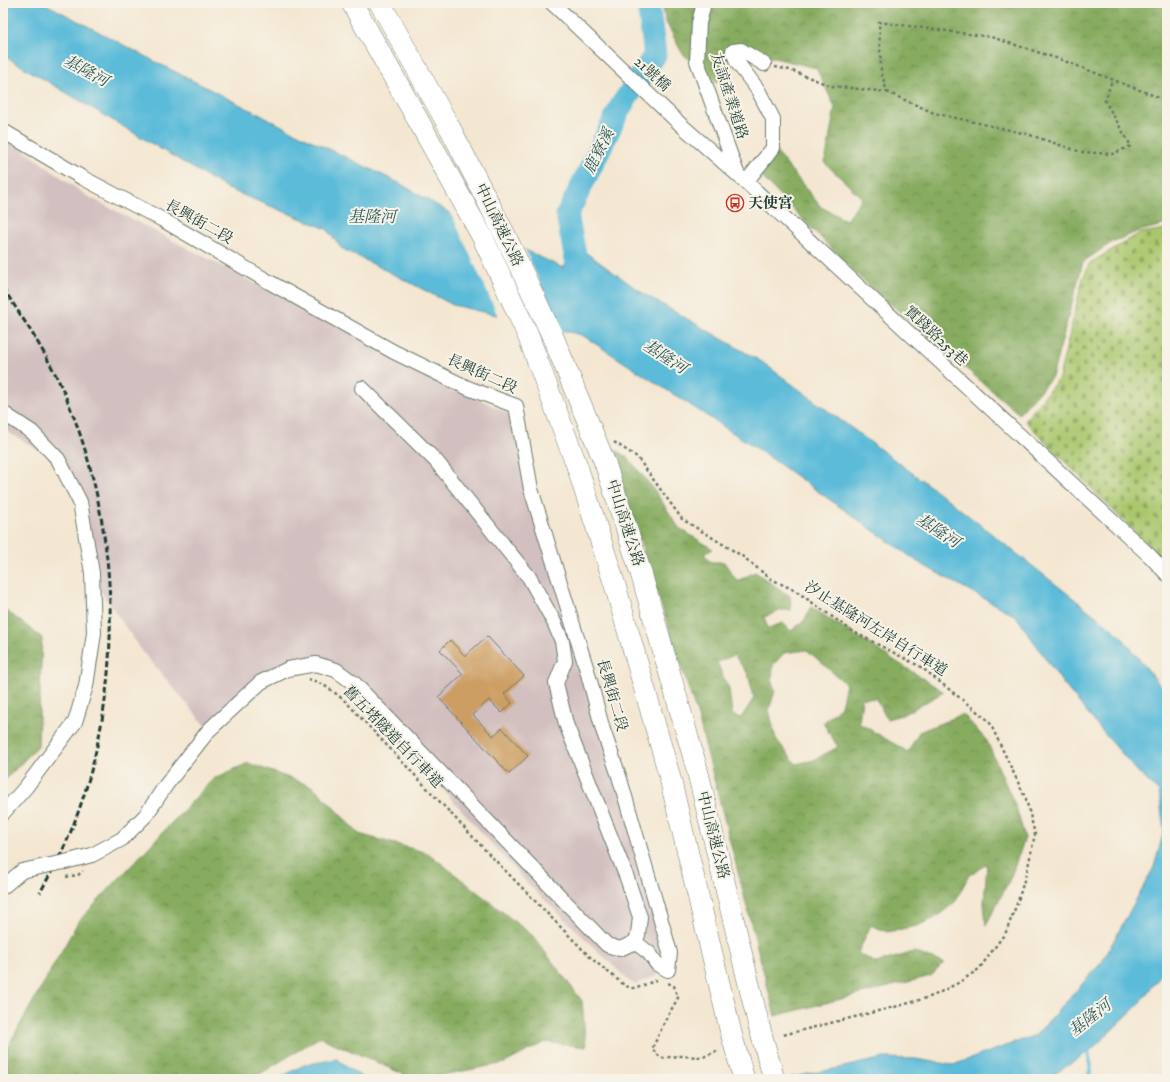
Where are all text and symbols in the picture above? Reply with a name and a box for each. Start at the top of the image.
street label: 友諒產業道路 [706,50,752,142]
water label: 基隆河 [60,51,115,93]
street label: 21號橋 [630,52,674,96]
water label: 鹿寮溪 [579,123,620,177]
street label: 中山高速公路 [471,180,527,270]
bus stop icon: 天使宮 [725,193,745,213]
place label: 天使宮 [748,194,793,213]
street label: 長興街二段 [162,196,236,248]
water label: 基隆河 [348,207,399,227]
street label: 實踐路253巷 [900,302,972,370]
water label: 基隆河 [639,336,693,380]
street label: 長興街二段 [444,350,520,398]
street label: 中山高速公路 [602,477,648,569]
water label: 基隆河 [912,510,966,554]
street label: 汐止基隆河左岸自行車道 [801,577,951,681]
street label: 長興街二段 [593,656,631,734]
street label: 舊五堵隧道自行車道 [339,682,447,792]
street label: 中山高速公路 [693,789,733,881]
water label: 基隆河 [1065,994,1117,1041]

